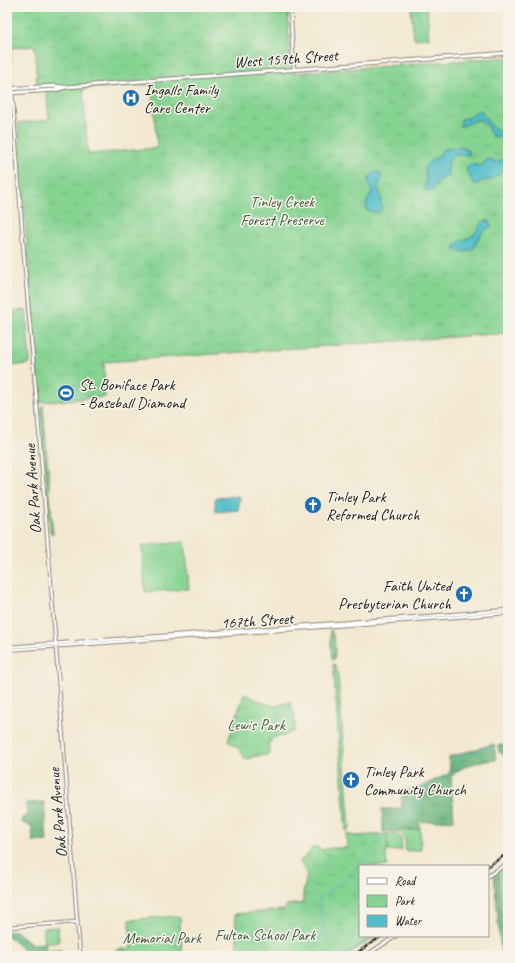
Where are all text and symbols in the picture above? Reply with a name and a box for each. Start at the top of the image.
street label: West 159th Street [233,45,340,73]
place label: Ingalls Family Care Center [144,80,220,118]
hospital icon: Ingalls Family Care Center [121,88,141,108]
park label: Tinley Creek Forest Preserve [240,192,326,230]
place label: St. Boniface Park - Baseball Diamond [79,375,187,413]
sports icon: St. Boniface Park - Baseball Diamond [56,383,76,403]
street label: Oak Park Avenue [20,442,46,534]
place label: Tinley Park Reformed Church [326,487,420,525]
church icon: Tinley Park Reformed Church [303,495,323,515]
place label: Faith United Presbyterian Church [338,576,454,614]
church icon: Faith United Presbyterian Church [454,584,474,604]
street label: 167th Street [220,608,296,634]
park label: Lewis Park [227,715,286,735]
place label: Tinley Park Community Church [364,762,467,800]
street label: Oak Park Avenue [44,765,72,859]
church icon: Tinley Park Community Church [341,770,361,790]
legend [359,865,489,937]
text: Road [395,873,417,889]
text: Park [395,893,416,909]
text: Water [395,913,423,929]
park label: Fulton School Park [215,925,317,945]
park label: Memorial Park [123,928,202,948]

